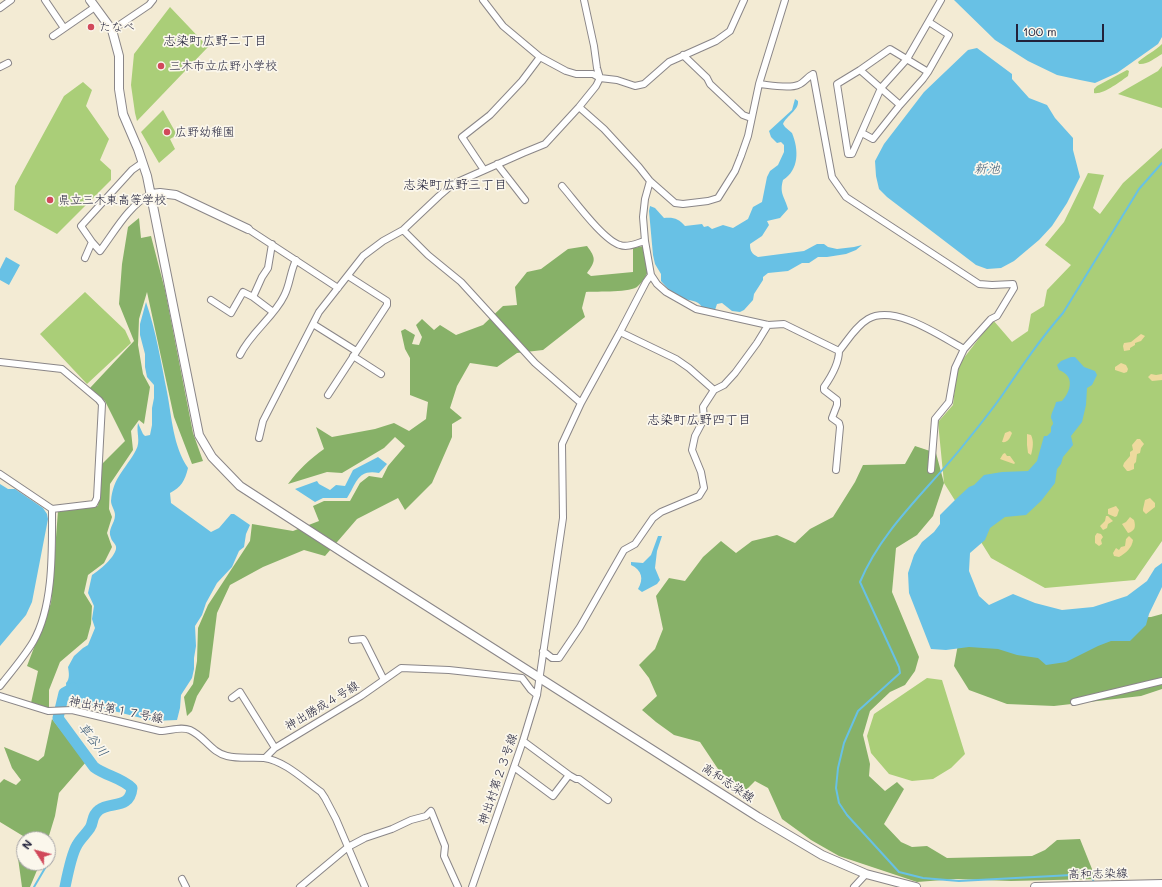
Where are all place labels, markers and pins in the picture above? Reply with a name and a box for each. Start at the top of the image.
place label: たなべ [99,20,135,34]
marker: たなべ [86,22,96,32]
place label: 三木市立広野小学校 [169,59,277,73]
marker: 三木市立広野小学校 [156,61,166,71]
place label: 広野幼稚園 [175,125,235,139]
marker: 広野幼稚園 [162,127,172,137]
place label: 県立三木東高等学校 [58,193,166,207]
marker: 県立三木東高等学校 [45,195,55,205]

